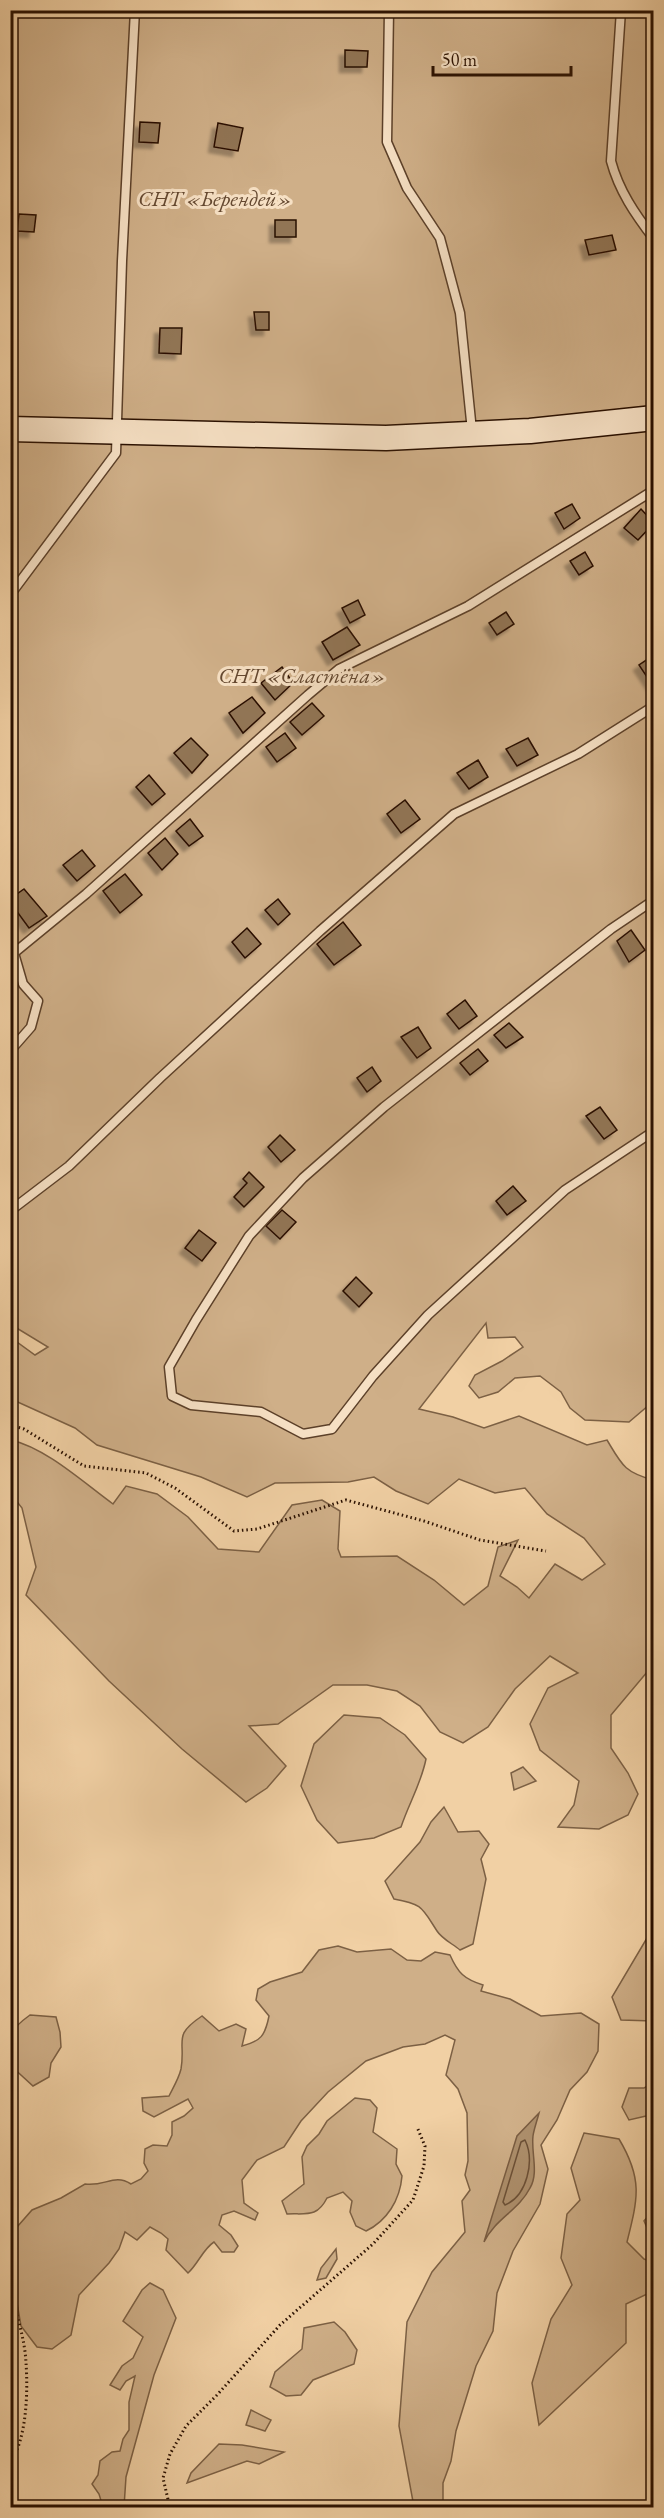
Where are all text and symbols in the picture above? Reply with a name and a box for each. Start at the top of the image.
scale bar [433,39,571,77]
text: 50 m [442,48,477,71]
park label: СНТ «Берендей» [138,184,292,213]
park label: СНТ «Сластёна» [218,661,386,690]

